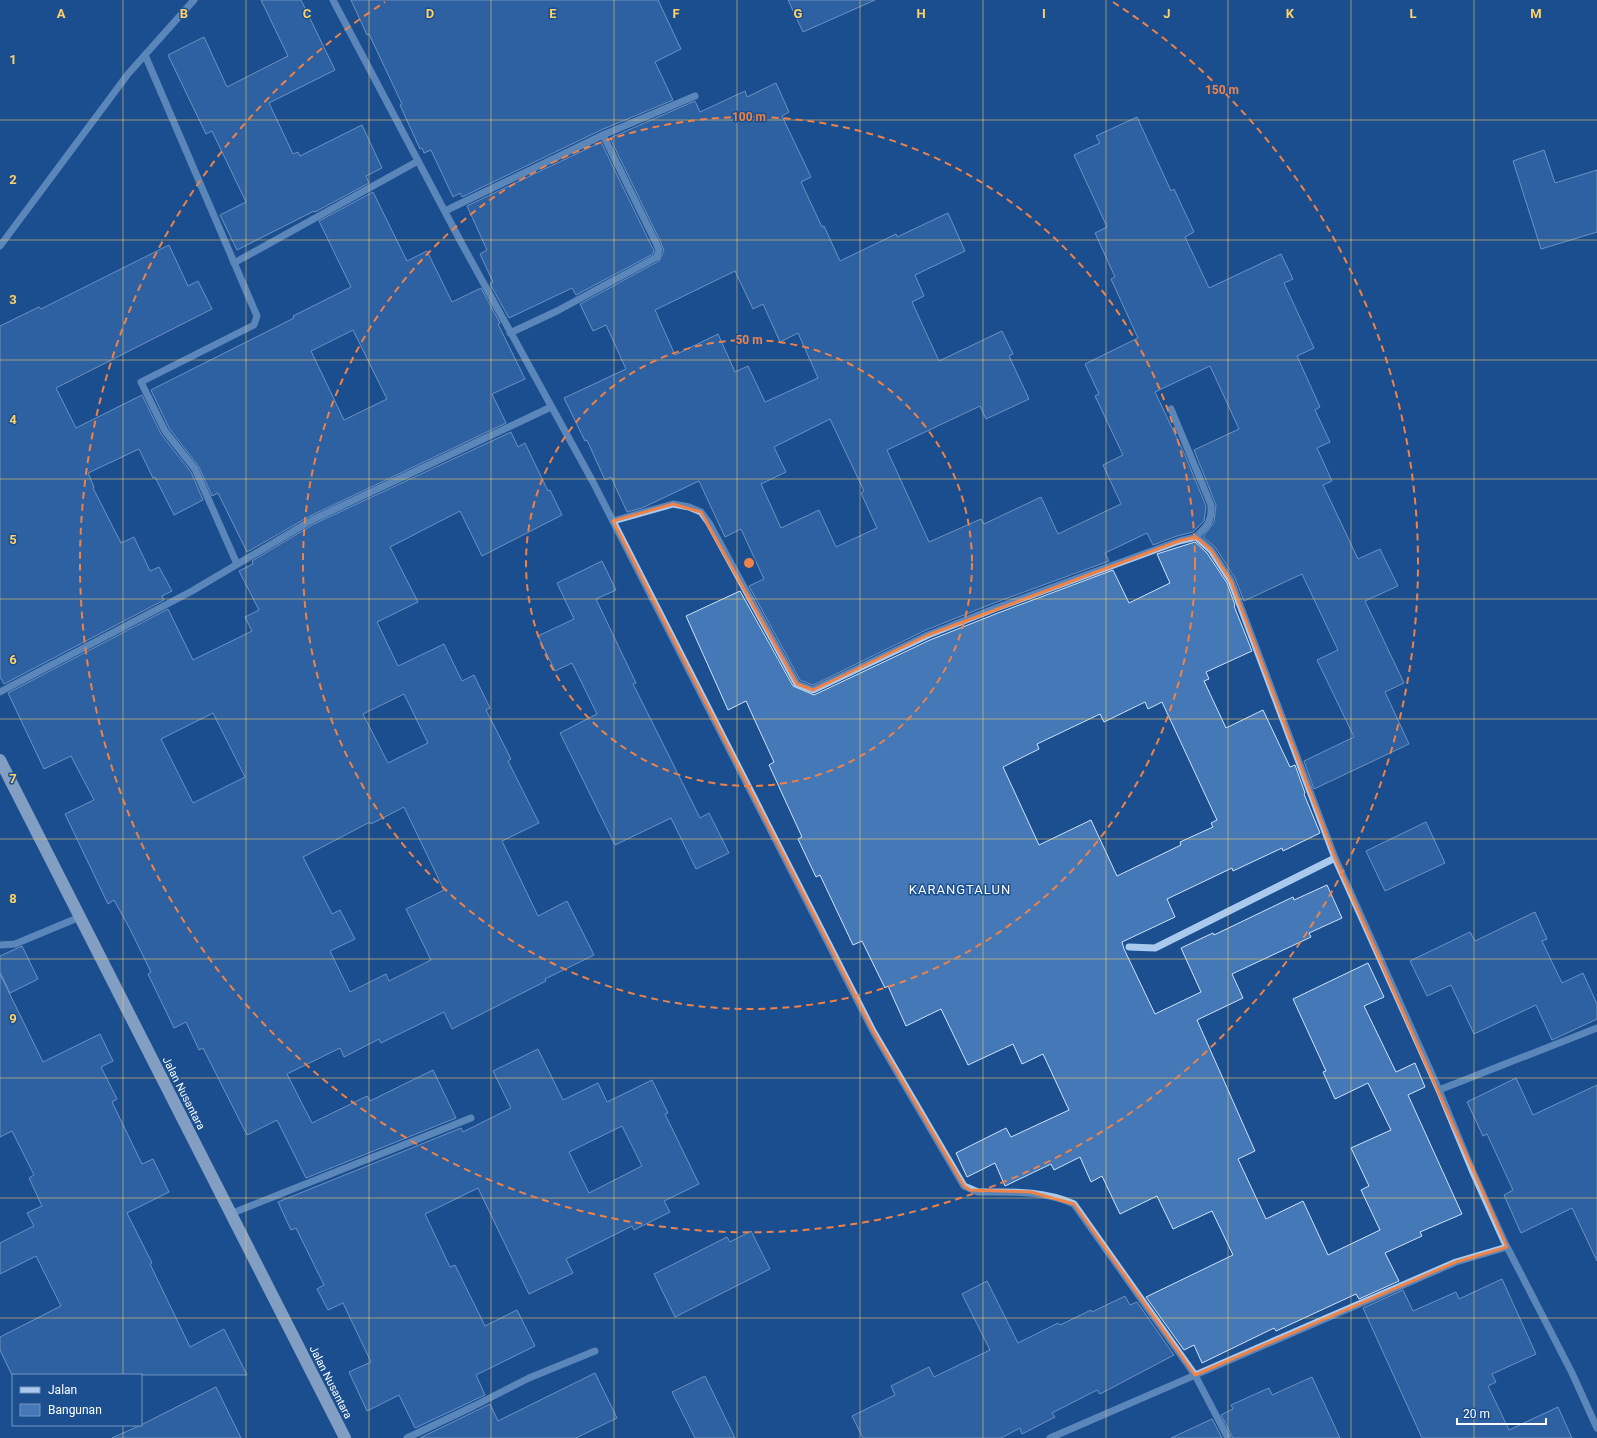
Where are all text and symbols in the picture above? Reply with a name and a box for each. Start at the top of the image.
text: A [57,6,66,21]
text: B [180,6,188,21]
text: C [303,6,312,21]
text: D [426,6,434,21]
text: E [549,6,557,21]
text: F [672,6,680,21]
text: G [794,6,803,21]
text: H [916,6,926,21]
text: I [1042,6,1046,21]
text: J [1163,6,1171,21]
text: K [1286,6,1295,21]
text: L [1409,6,1417,21]
text: M [1530,6,1542,21]
text: 1 [9,52,17,67]
text: 150 m [1205,83,1239,97]
text: 100 m [732,110,766,124]
text: 2 [9,172,17,187]
text: 3 [9,292,17,307]
text: 50 m [735,333,763,347]
text: 4 [9,412,17,427]
text: 5 [9,532,17,547]
centre of rings [742,556,756,570]
text: 6 [9,652,17,667]
text: 7 [9,771,17,786]
district label: KARANGTALUN [909,882,1011,897]
text: 8 [9,891,17,906]
text: 9 [9,1011,17,1026]
street label: Jalan Nusantara [160,1055,208,1132]
street label: Jalan Nusantara [307,1344,355,1421]
legend [12,1374,142,1426]
text: Jalan [48,1383,77,1397]
scale bar [1457,1400,1546,1426]
text: Bangunan [48,1403,102,1417]
text: 20 m [1463,1407,1490,1421]

